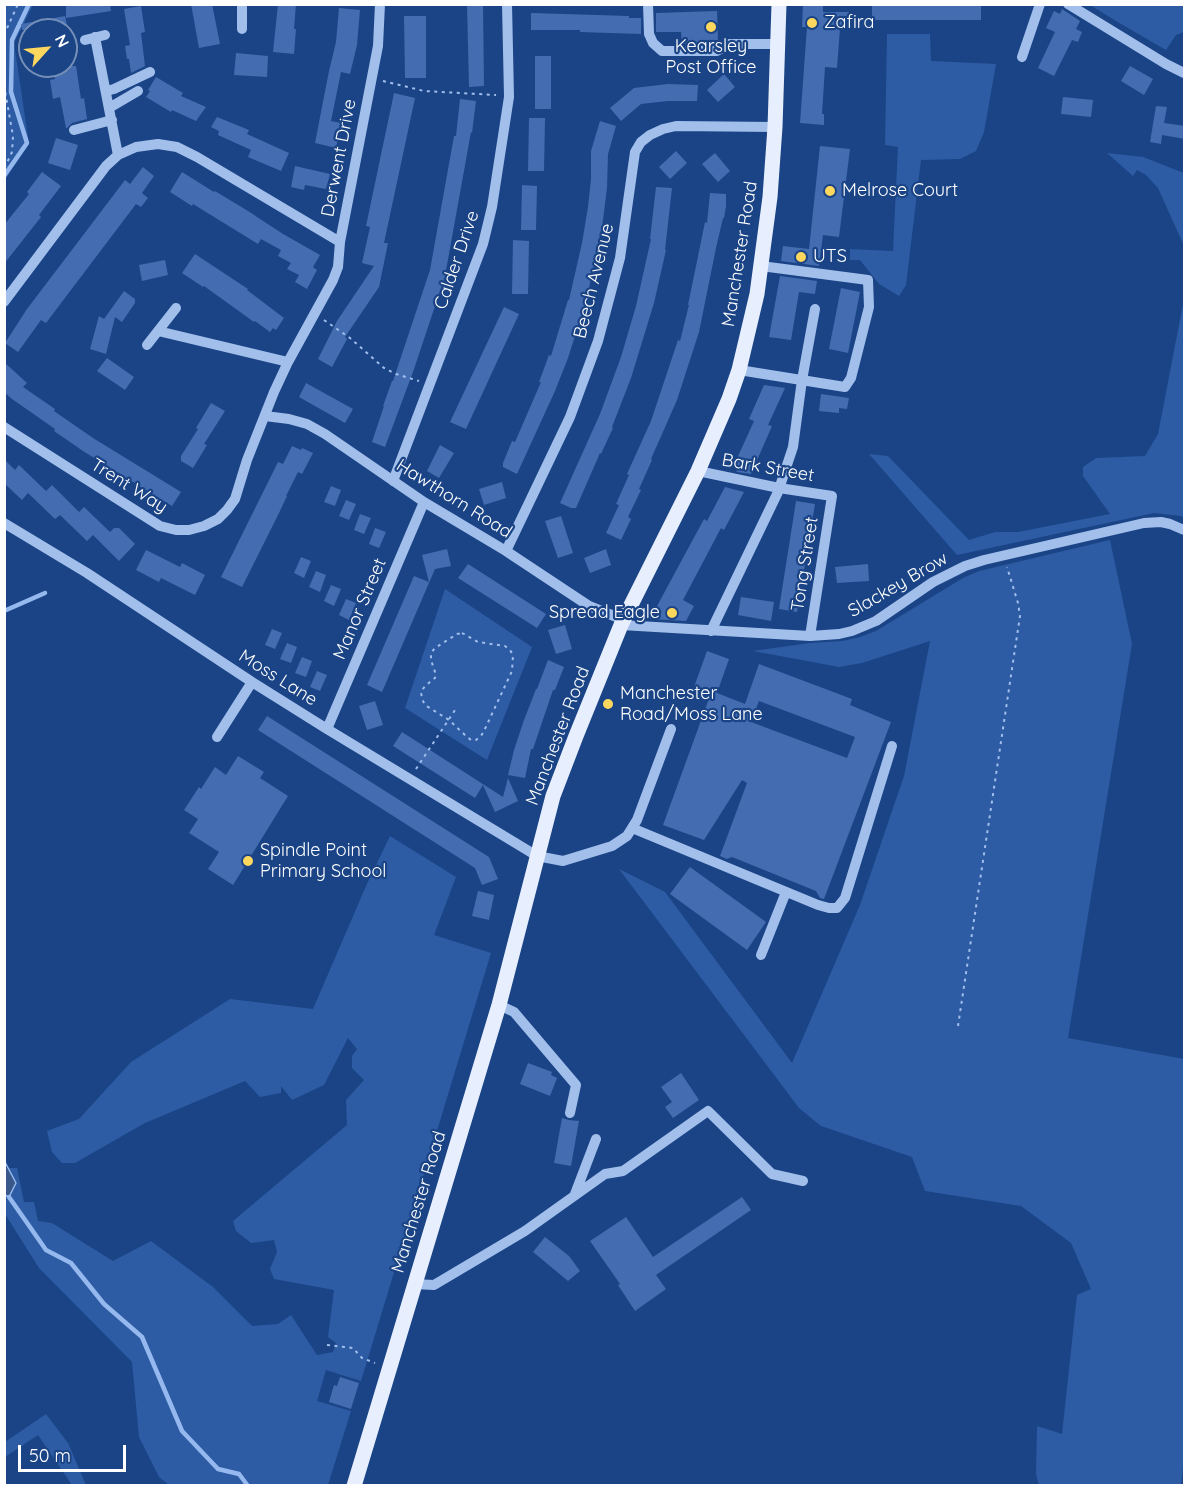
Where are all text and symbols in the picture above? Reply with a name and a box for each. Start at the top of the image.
place label: Zafira [824,12,874,34]
marker: Zafira [805,16,819,30]
north arrow [18,18,78,78]
marker: Kearsley Post Office [704,20,718,34]
text: N [51,31,74,51]
place label: Kearsley Post Office [666,36,756,78]
street label: Derwent Drive [317,97,361,219]
street label: Manchester Road [718,180,762,328]
place label: Melrose Court [842,180,958,202]
marker: Melrose Court [823,184,837,198]
street label: Calder Drive [430,208,484,312]
street label: Beech Avenue [569,221,619,341]
place label: UTS [813,246,847,268]
marker: UTS [794,250,808,264]
street label: Bark Street [720,449,816,487]
street label: Trent Way [87,454,171,518]
street label: Hawthorn Road [392,455,516,543]
street label: Tong Street [787,515,823,613]
street label: Slackey Brow [844,548,952,622]
street label: Manor Street [329,555,391,663]
place label: Spread Eagle [549,602,660,624]
marker: Spread Eagle [665,606,679,620]
street label: Moss Lane [235,645,321,711]
street label: Manchester Road [522,663,594,809]
place label: Manchester Road/Moss Lane [620,683,763,726]
marker: Manchester Road/Moss Lane [601,697,615,711]
place label: Spindle Point Primary School [260,840,386,882]
marker: Spindle Point Primary School [241,854,255,868]
street label: Manchester Road [387,1129,451,1275]
scale bar [21,1433,129,1471]
text: 50 m [29,1444,71,1467]

